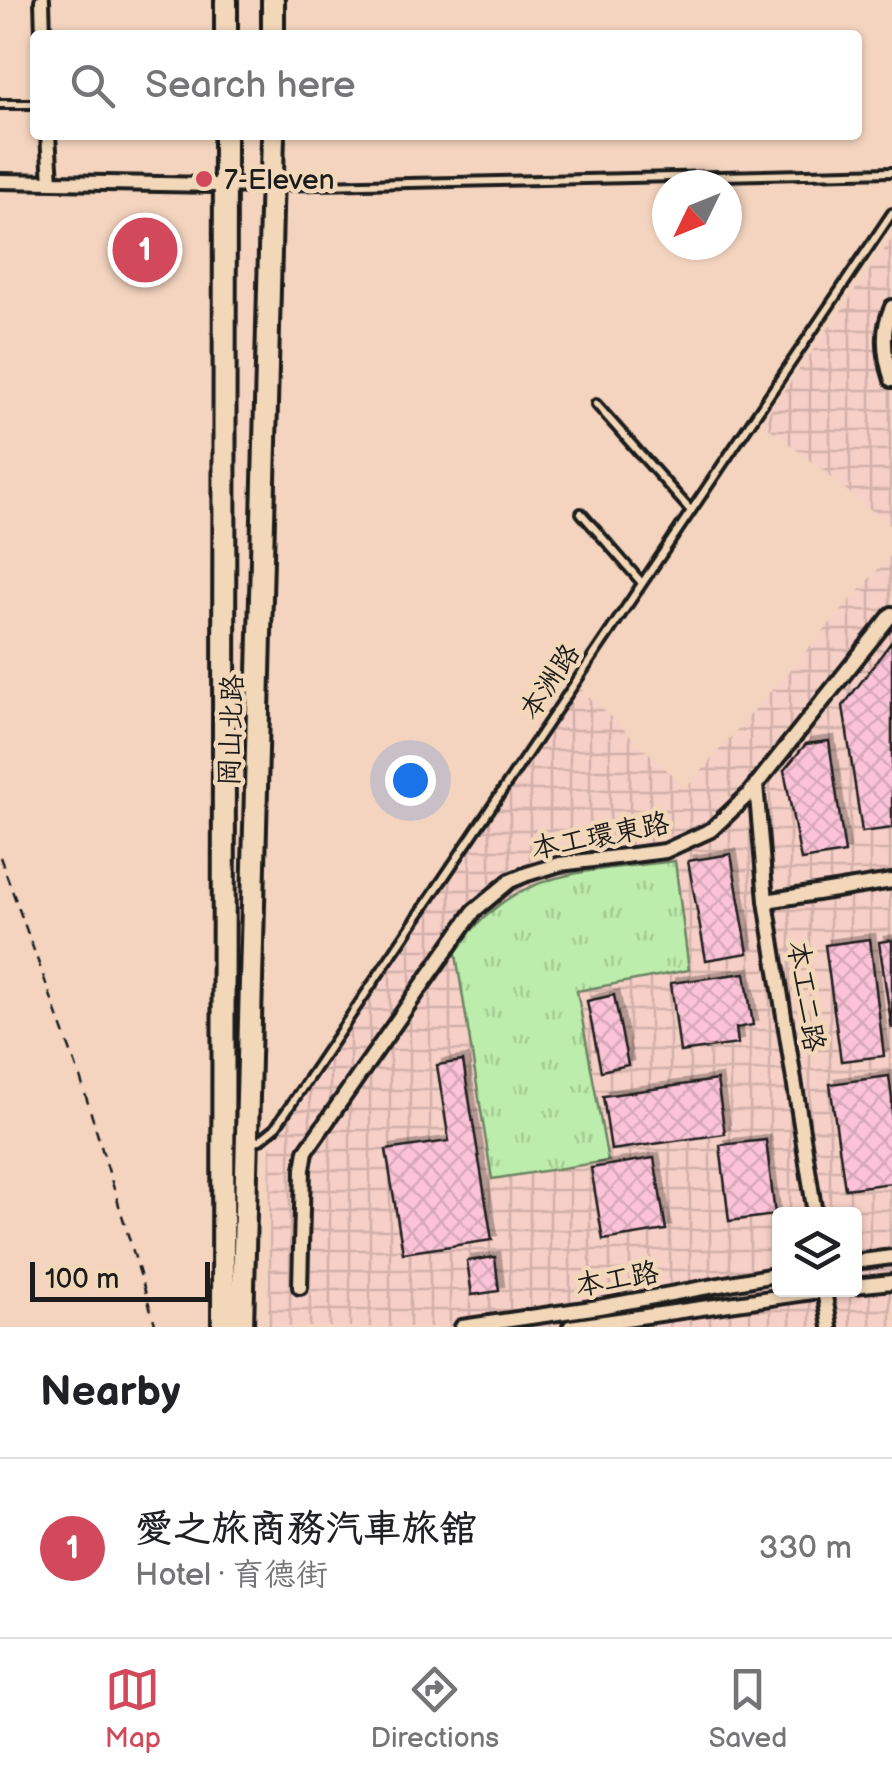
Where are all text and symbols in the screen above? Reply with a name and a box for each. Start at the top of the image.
search box [30,30,862,140]
icon: search [65,58,120,113]
text: Search here [145,63,356,108]
place label: 7-Eleven [224,164,335,197]
marker: 7-Eleven [193,168,215,190]
north arrow [652,170,742,260]
pin: 1 [112,212,178,288]
street label: 本洲路 [513,638,587,726]
street label: 岡山北路 [213,674,250,787]
your location [385,755,436,806]
street label: 本工環東路 [528,807,672,866]
street label: 本工二路 [780,938,831,1054]
map controls [772,1207,862,1297]
button: layers [772,1207,862,1297]
street label: 本工路 [573,1256,661,1303]
scale bar [30,1257,210,1302]
text: 100 m [45,1263,119,1296]
text: Nearby [40,1367,180,1418]
text: 愛之旅商務汽車旅舘 [135,1507,477,1552]
text: 1 [66,1529,79,1568]
text: 330 m [759,1529,852,1568]
text: Hotel · 育德街 [135,1556,328,1595]
tab: Map [105,1662,161,1755]
tab: Directions [370,1662,499,1755]
tab: Saved [709,1662,787,1755]

